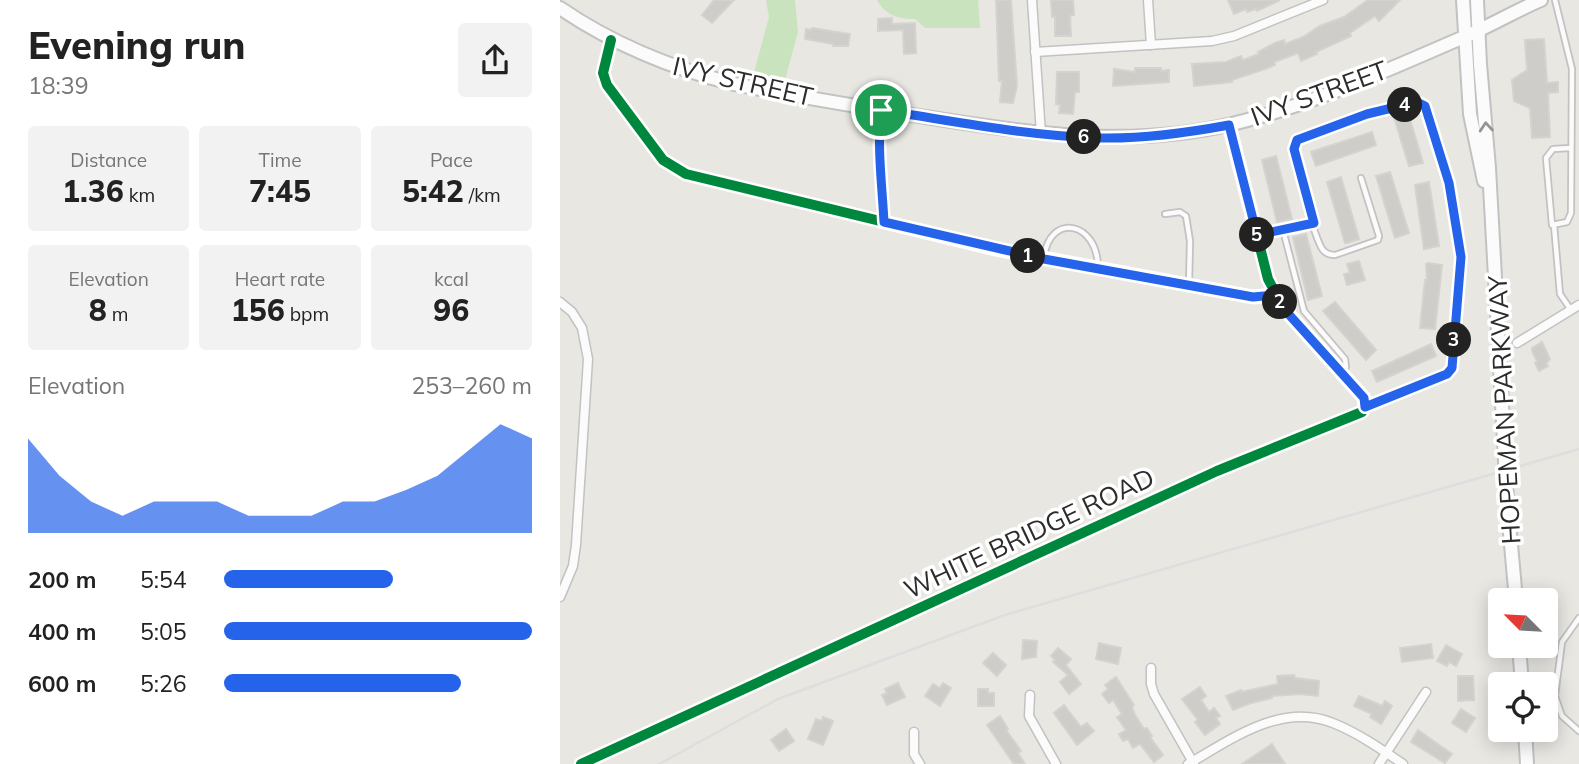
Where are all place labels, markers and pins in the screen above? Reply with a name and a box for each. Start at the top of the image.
pin [851,80,911,140]
pin: 4 [1388,88,1422,122]
pin: 6 [1066,120,1102,154]
pin: 5 [1240,218,1274,252]
pin: 1 [1010,238,1046,274]
pin: 2 [1262,284,1298,320]
pin: 3 [1436,322,1472,358]

